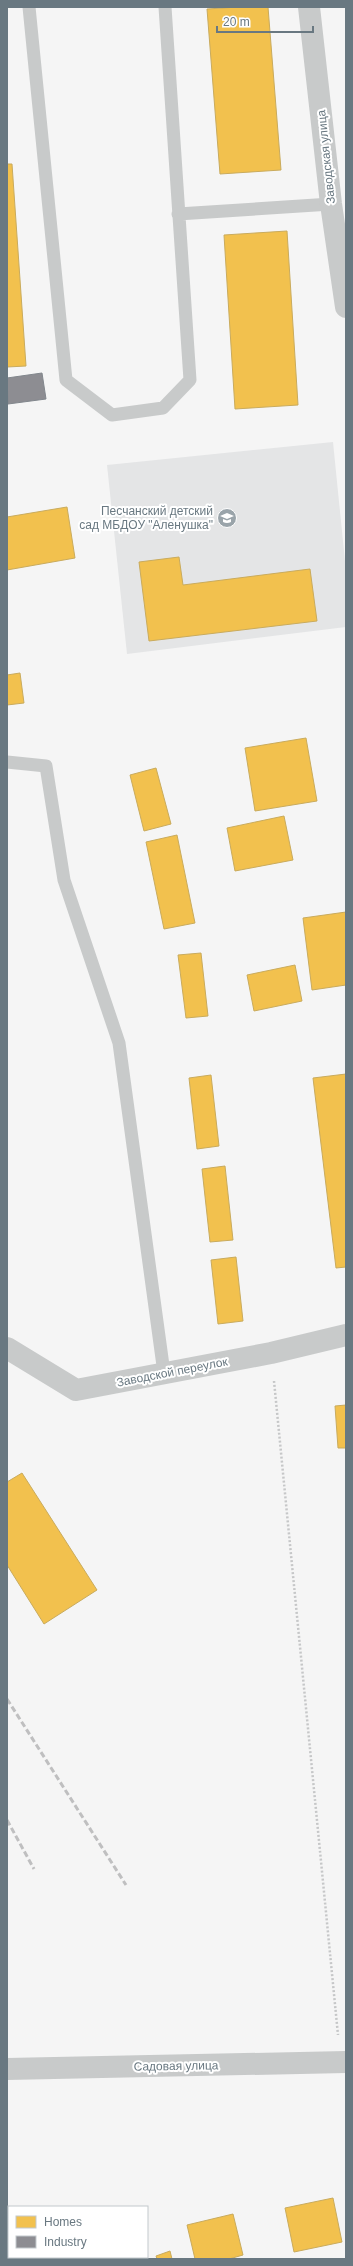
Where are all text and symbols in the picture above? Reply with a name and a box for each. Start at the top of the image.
scale bar [217,8,313,34]
text: 20 m [223,15,250,29]
street label: Заводская улица [314,109,338,205]
place label: Песчанский детский сад МБДОУ "Аленушка" [79,504,213,532]
school or university icon: Песчанский детский сад МБДОУ "Аленушка" [216,507,238,529]
street label: Заводской переулок [115,1354,229,1390]
street label: Садовая улица [133,2058,219,2074]
legend [8,2206,148,2258]
text: Homes [44,2215,82,2229]
text: Industry [44,2235,87,2249]

